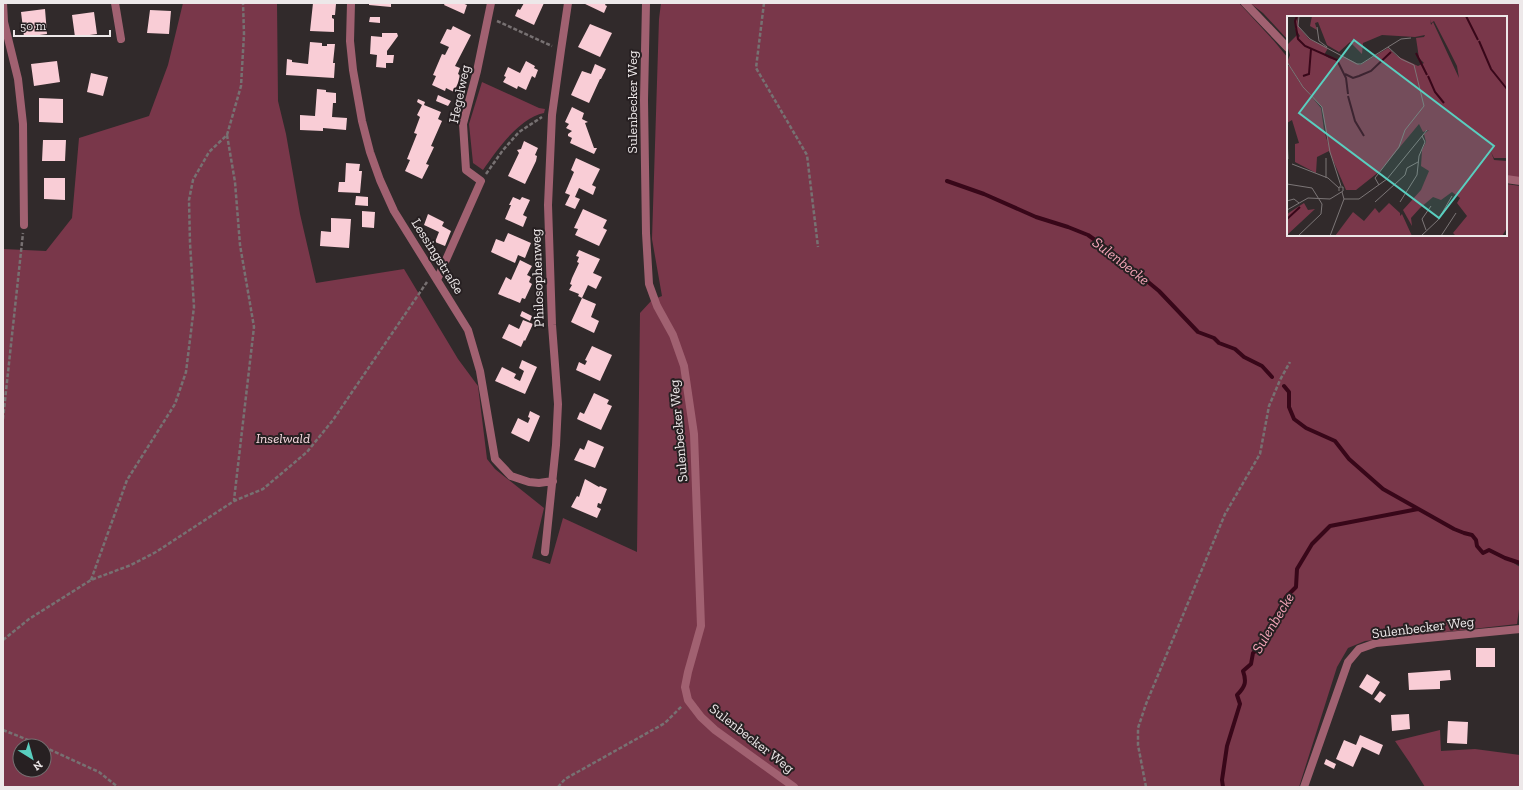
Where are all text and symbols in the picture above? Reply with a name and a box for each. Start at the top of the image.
scale bar [14,12,110,38]
inset map [1287,16,1507,236]
text: 50 m [20,19,47,33]
street label: Sulenbecker Weg [624,50,641,153]
street label: Hegelweg [445,63,474,125]
street label: Lessingstraße [408,215,468,297]
street label: Philosophenweg [527,228,548,328]
water label: Sulenbecke [1089,233,1153,289]
street label: Sulenbecker Weg [666,379,691,483]
park label: Inselwald [256,430,310,447]
water label: Sulenbecke [1248,589,1298,657]
street label: Sulenbecker Weg [1371,613,1475,642]
street label: Sulenbecker Weg [706,700,798,777]
north arrow [12,738,52,778]
text: N [30,758,45,774]

